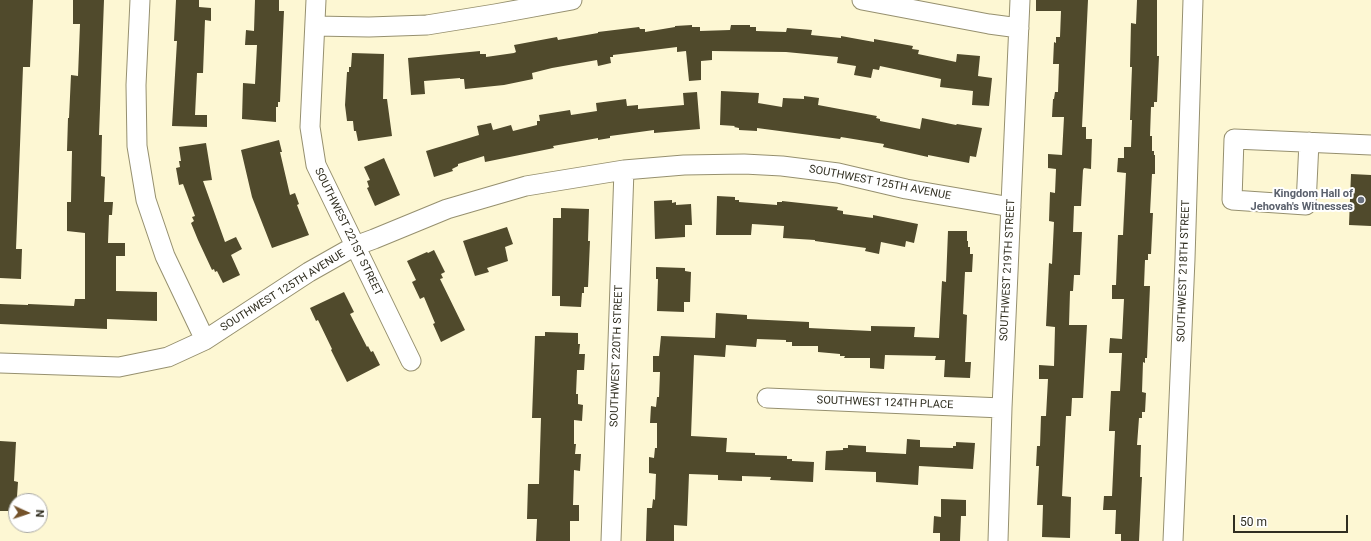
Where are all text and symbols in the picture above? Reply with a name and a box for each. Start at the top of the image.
street label: SOUTHWEST 125TH AVENUE [808,163,952,203]
street label: SOUTHWEST 221ST STREET [311,166,385,298]
place label: Kingdom Hall of Jehovah's Witnesses [1251,187,1353,213]
marker: Kingdom Hall of Jehovah's Witnesses [1356,195,1366,205]
street label: SOUTHWEST 219TH STREET [998,199,1018,341]
street label: SOUTHWEST 218TH STREET [1175,200,1193,342]
street label: SOUTHWEST 125TH AVENUE [218,247,348,335]
street label: SOUTHWEST 220TH STREET [608,285,626,427]
street label: SOUTHWEST 124TH PLACE [816,394,954,412]
north arrow [8,493,48,533]
scale bar [1235,507,1350,533]
text: N [33,509,46,518]
text: 50 m [1240,515,1267,529]

